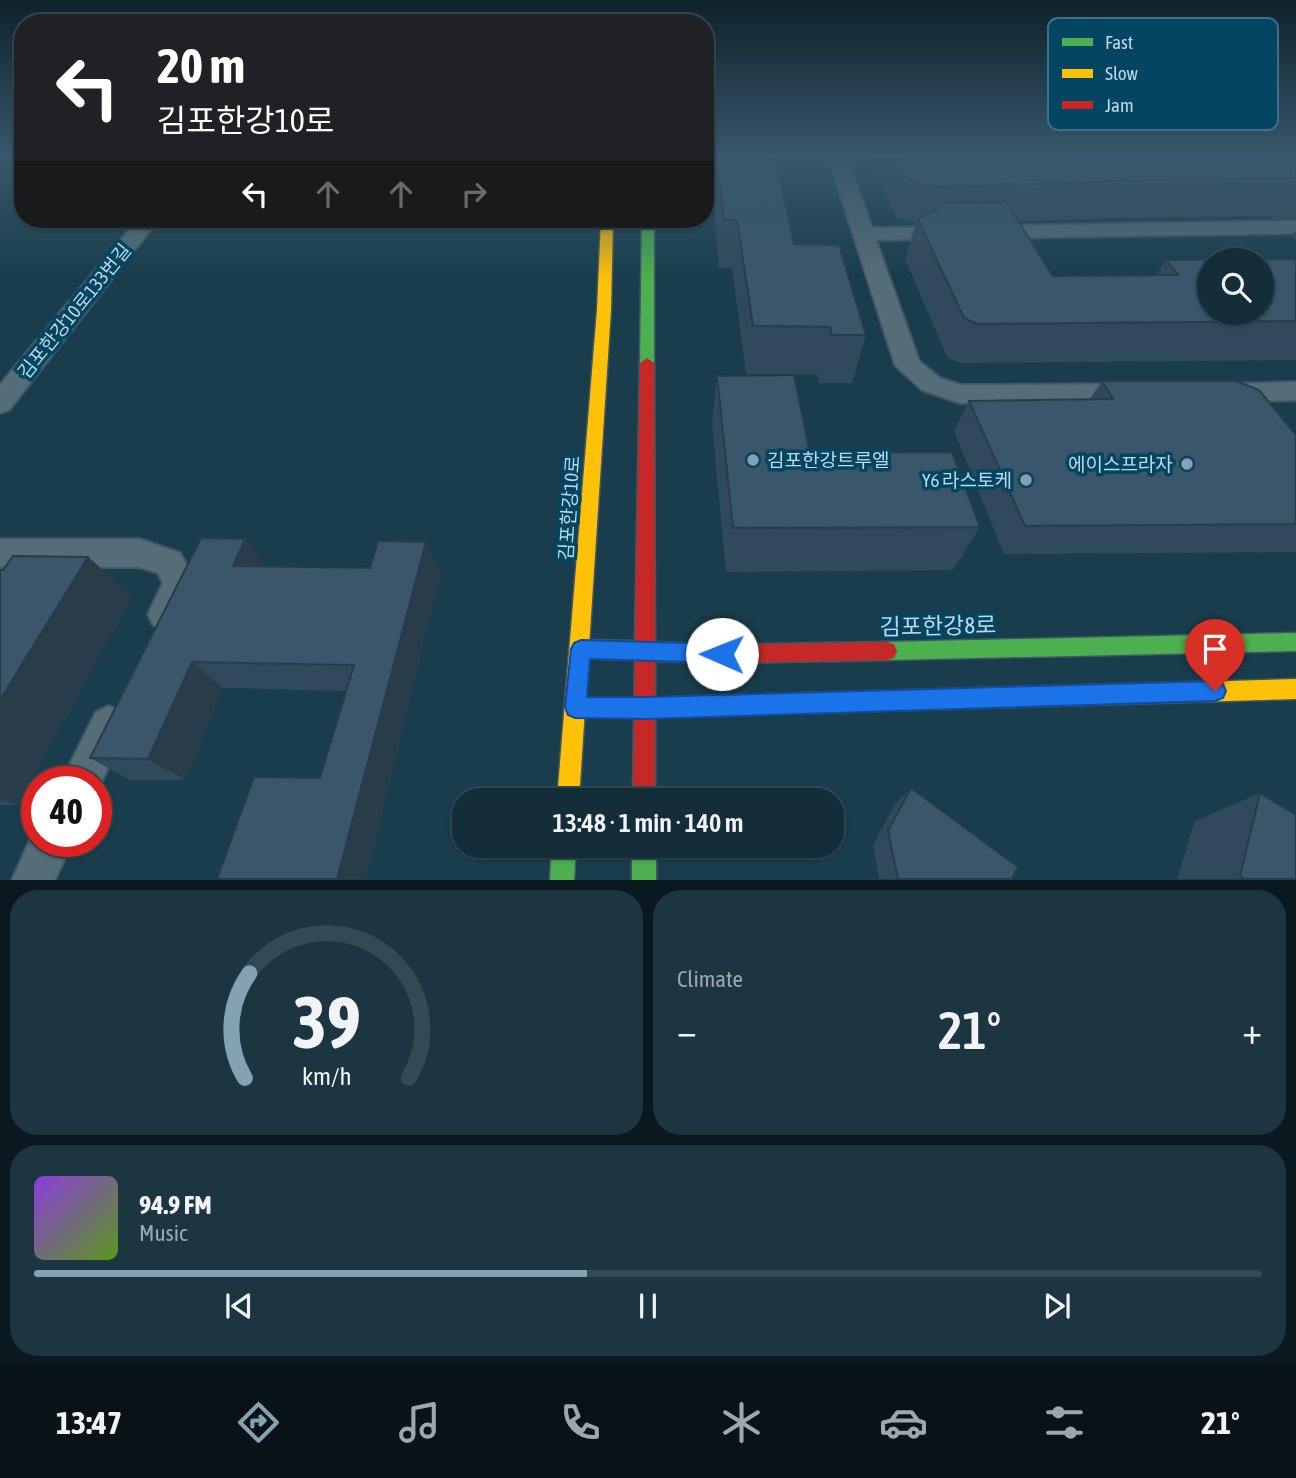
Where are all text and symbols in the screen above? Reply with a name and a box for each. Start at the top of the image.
legend [1048,18,1278,130]
text: Fast [1105,31,1133,53]
text: 20 m [157,37,245,93]
icon: left [42,42,133,133]
text: Slow [1105,62,1139,84]
text: Jam [1105,94,1134,116]
text: 김포한강10로 [157,102,334,139]
icon: left [236,175,274,213]
icon: ahead [309,175,347,213]
icon: ahead [382,175,420,213]
icon: right [455,175,493,213]
street label: 김포한강10로133번길 [13,239,135,383]
map controls [1197,248,1274,325]
button: search [1197,248,1274,325]
place label: 김포한강트루엘 [767,449,889,471]
marker: 김포한강트루엘 [745,452,761,468]
place label: 에이스프라자 [1068,453,1173,475]
street label: 김포한강10로 [554,455,584,561]
marker: 에이스프라자 [1179,456,1195,472]
place label: Y6 라스토케 [922,469,1012,491]
marker: Y6 라스토케 [1018,472,1034,488]
street label: 김포한강8로 [879,612,997,640]
position arrow [685,617,759,691]
pin [1185,619,1245,691]
icon: arrive [1196,630,1234,668]
speed limit sign: 40 [21,766,112,857]
text: 13:48 · 1 min · 140 m [553,808,743,838]
text: Climate [677,966,743,992]
text: 39 [292,981,361,1064]
text: 21° [938,1000,1001,1060]
text: − [677,1009,697,1052]
text: + [1242,1009,1262,1052]
text: km/h [302,1062,351,1090]
text: 94.9 FM [139,1190,212,1220]
text: Music [139,1220,187,1246]
icon: previous [220,1287,258,1325]
icon: pause [629,1287,667,1325]
icon: next [1038,1287,1076,1325]
icon: directions [234,1398,283,1447]
icon: music [395,1398,444,1447]
icon: phone [556,1398,605,1447]
icon: climate [717,1398,766,1447]
icon: car [879,1398,928,1447]
icon: filters [1040,1398,1089,1447]
text: 13:47 [56,1404,122,1441]
text: 21° [1201,1404,1240,1441]

